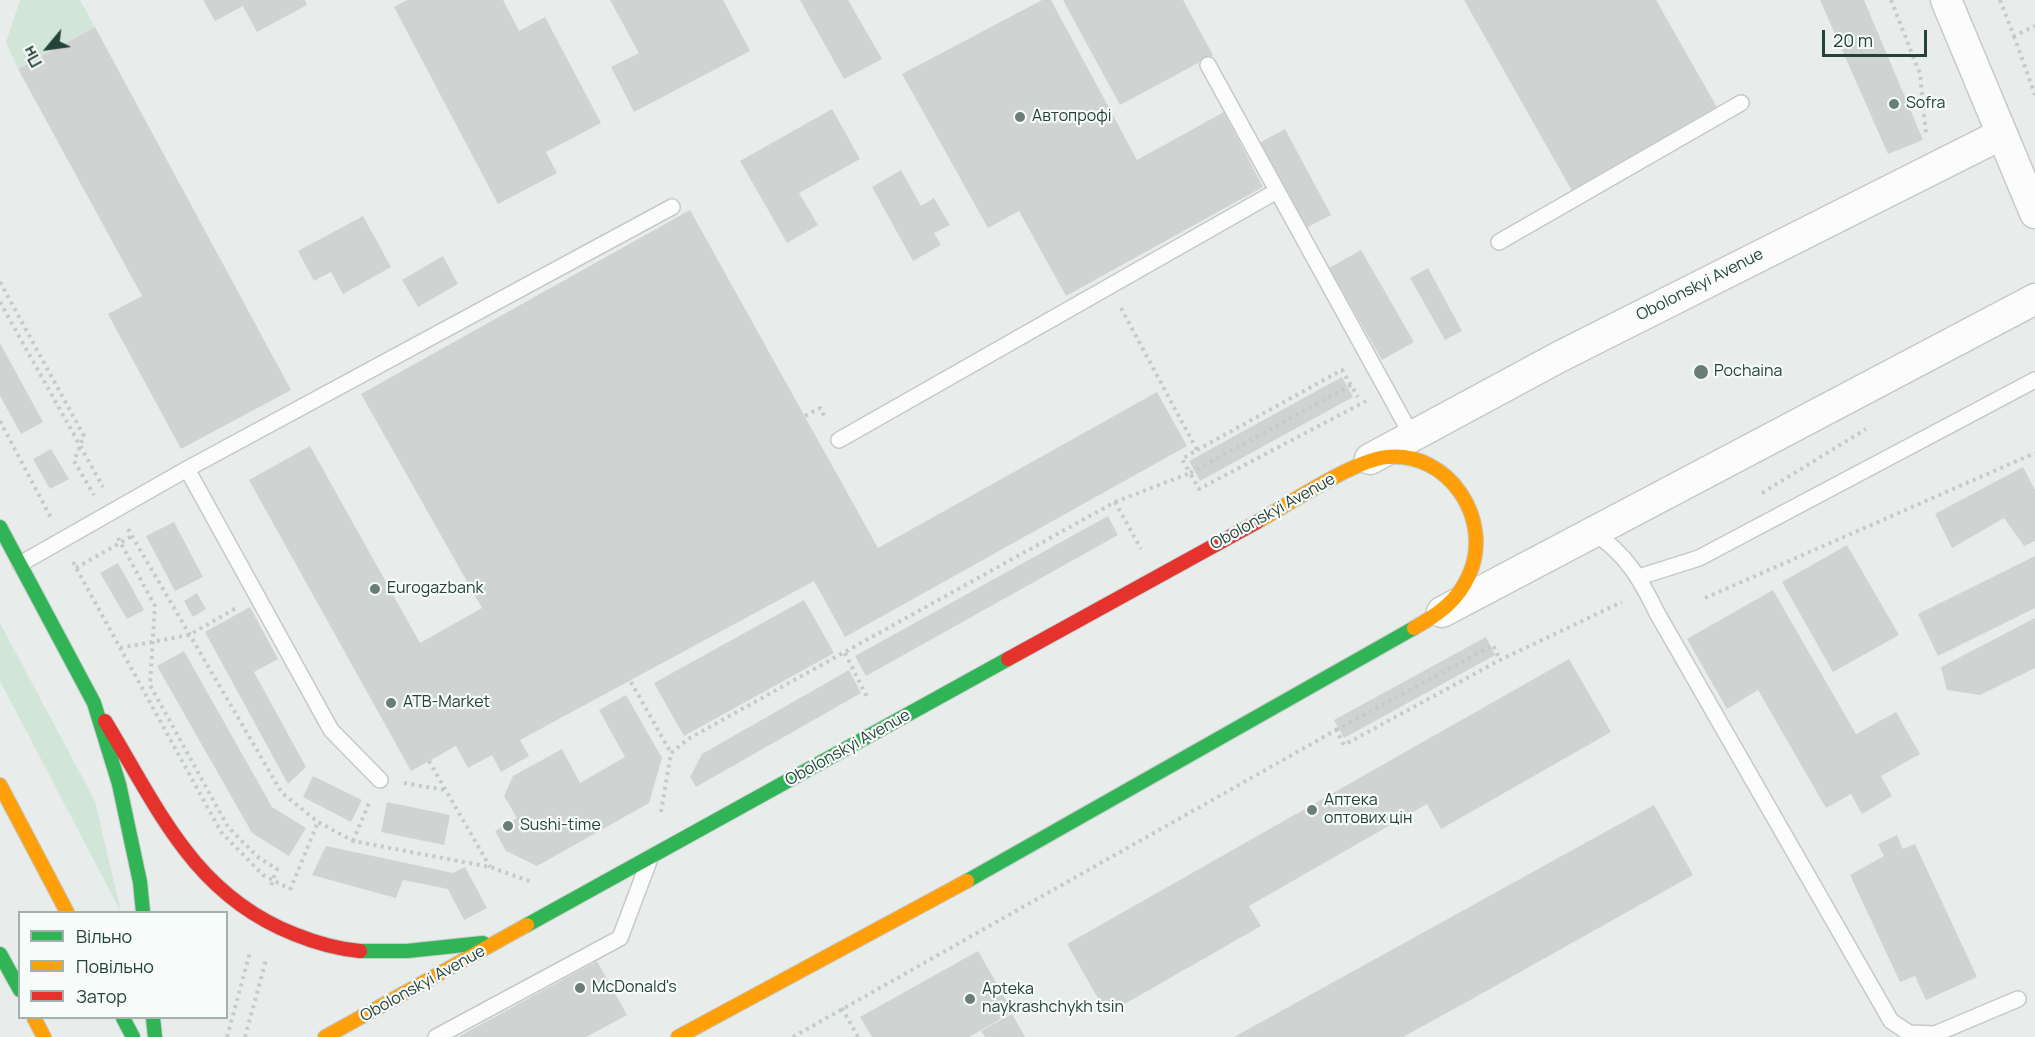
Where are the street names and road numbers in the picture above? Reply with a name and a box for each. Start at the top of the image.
street label: Obolonskyi Avenue [1633,245,1767,325]
street label: Obolonskyi Avenue [1207,470,1339,554]
street label: Obolonskyi Avenue [782,706,914,790]
street label: Obolonskyi Avenue [357,942,489,1026]

